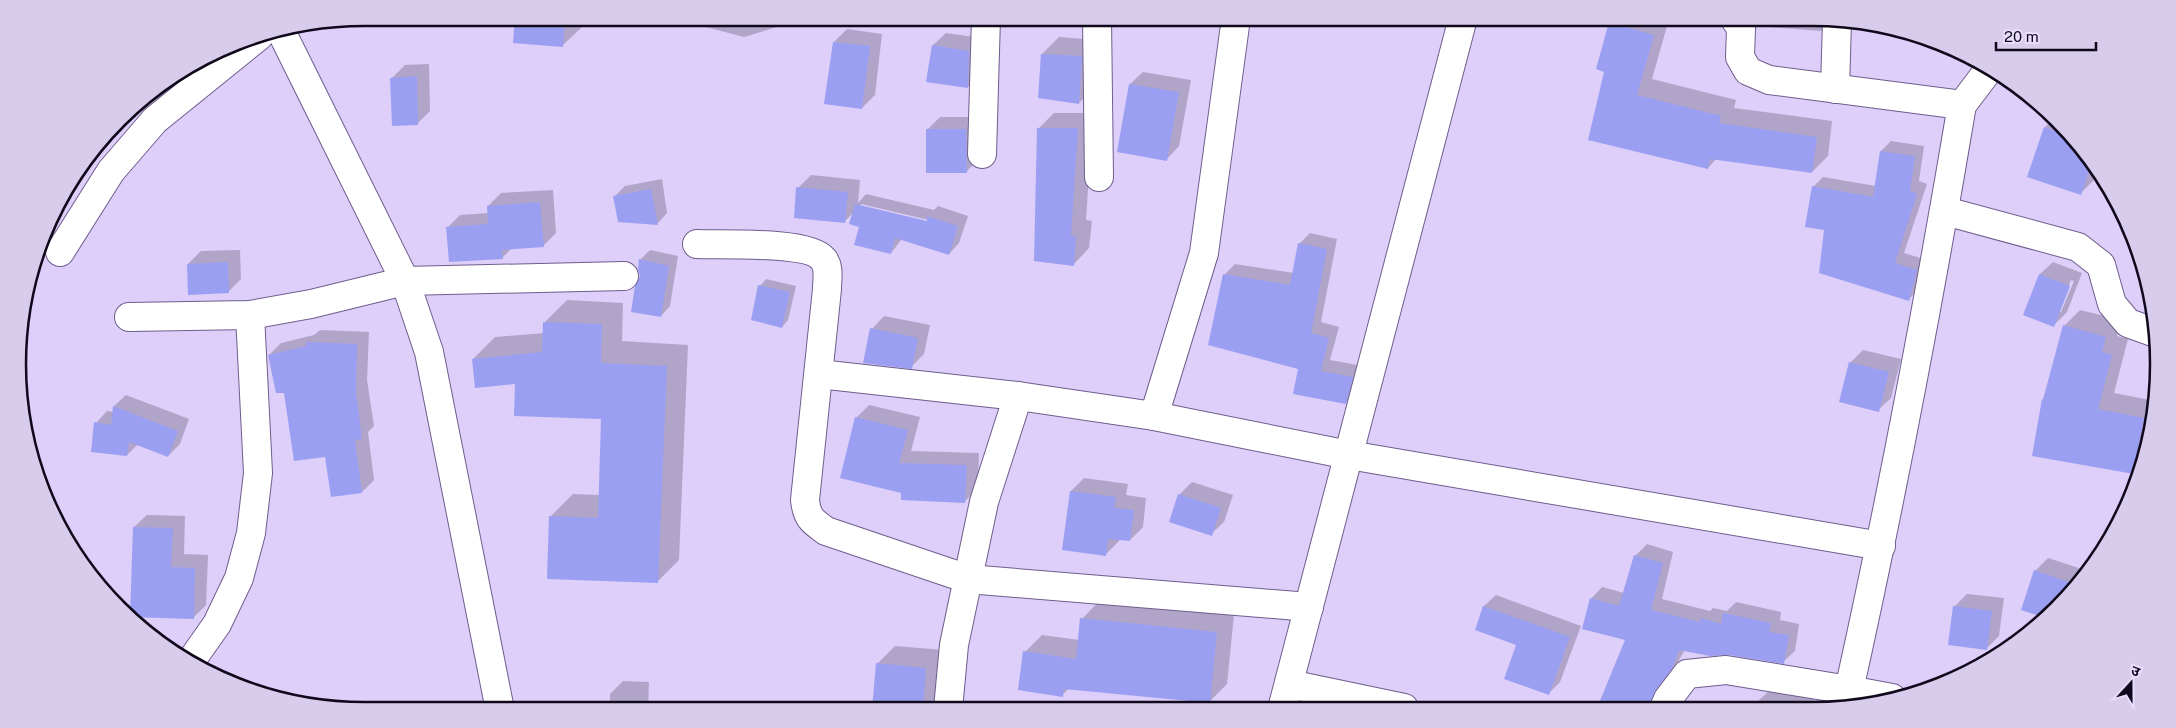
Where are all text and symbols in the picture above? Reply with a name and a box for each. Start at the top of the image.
scale bar [1996,20,2096,52]
text: 20 m [2004,28,2039,45]
north arrow [2106,658,2156,708]
text: उ [2129,662,2143,680]

